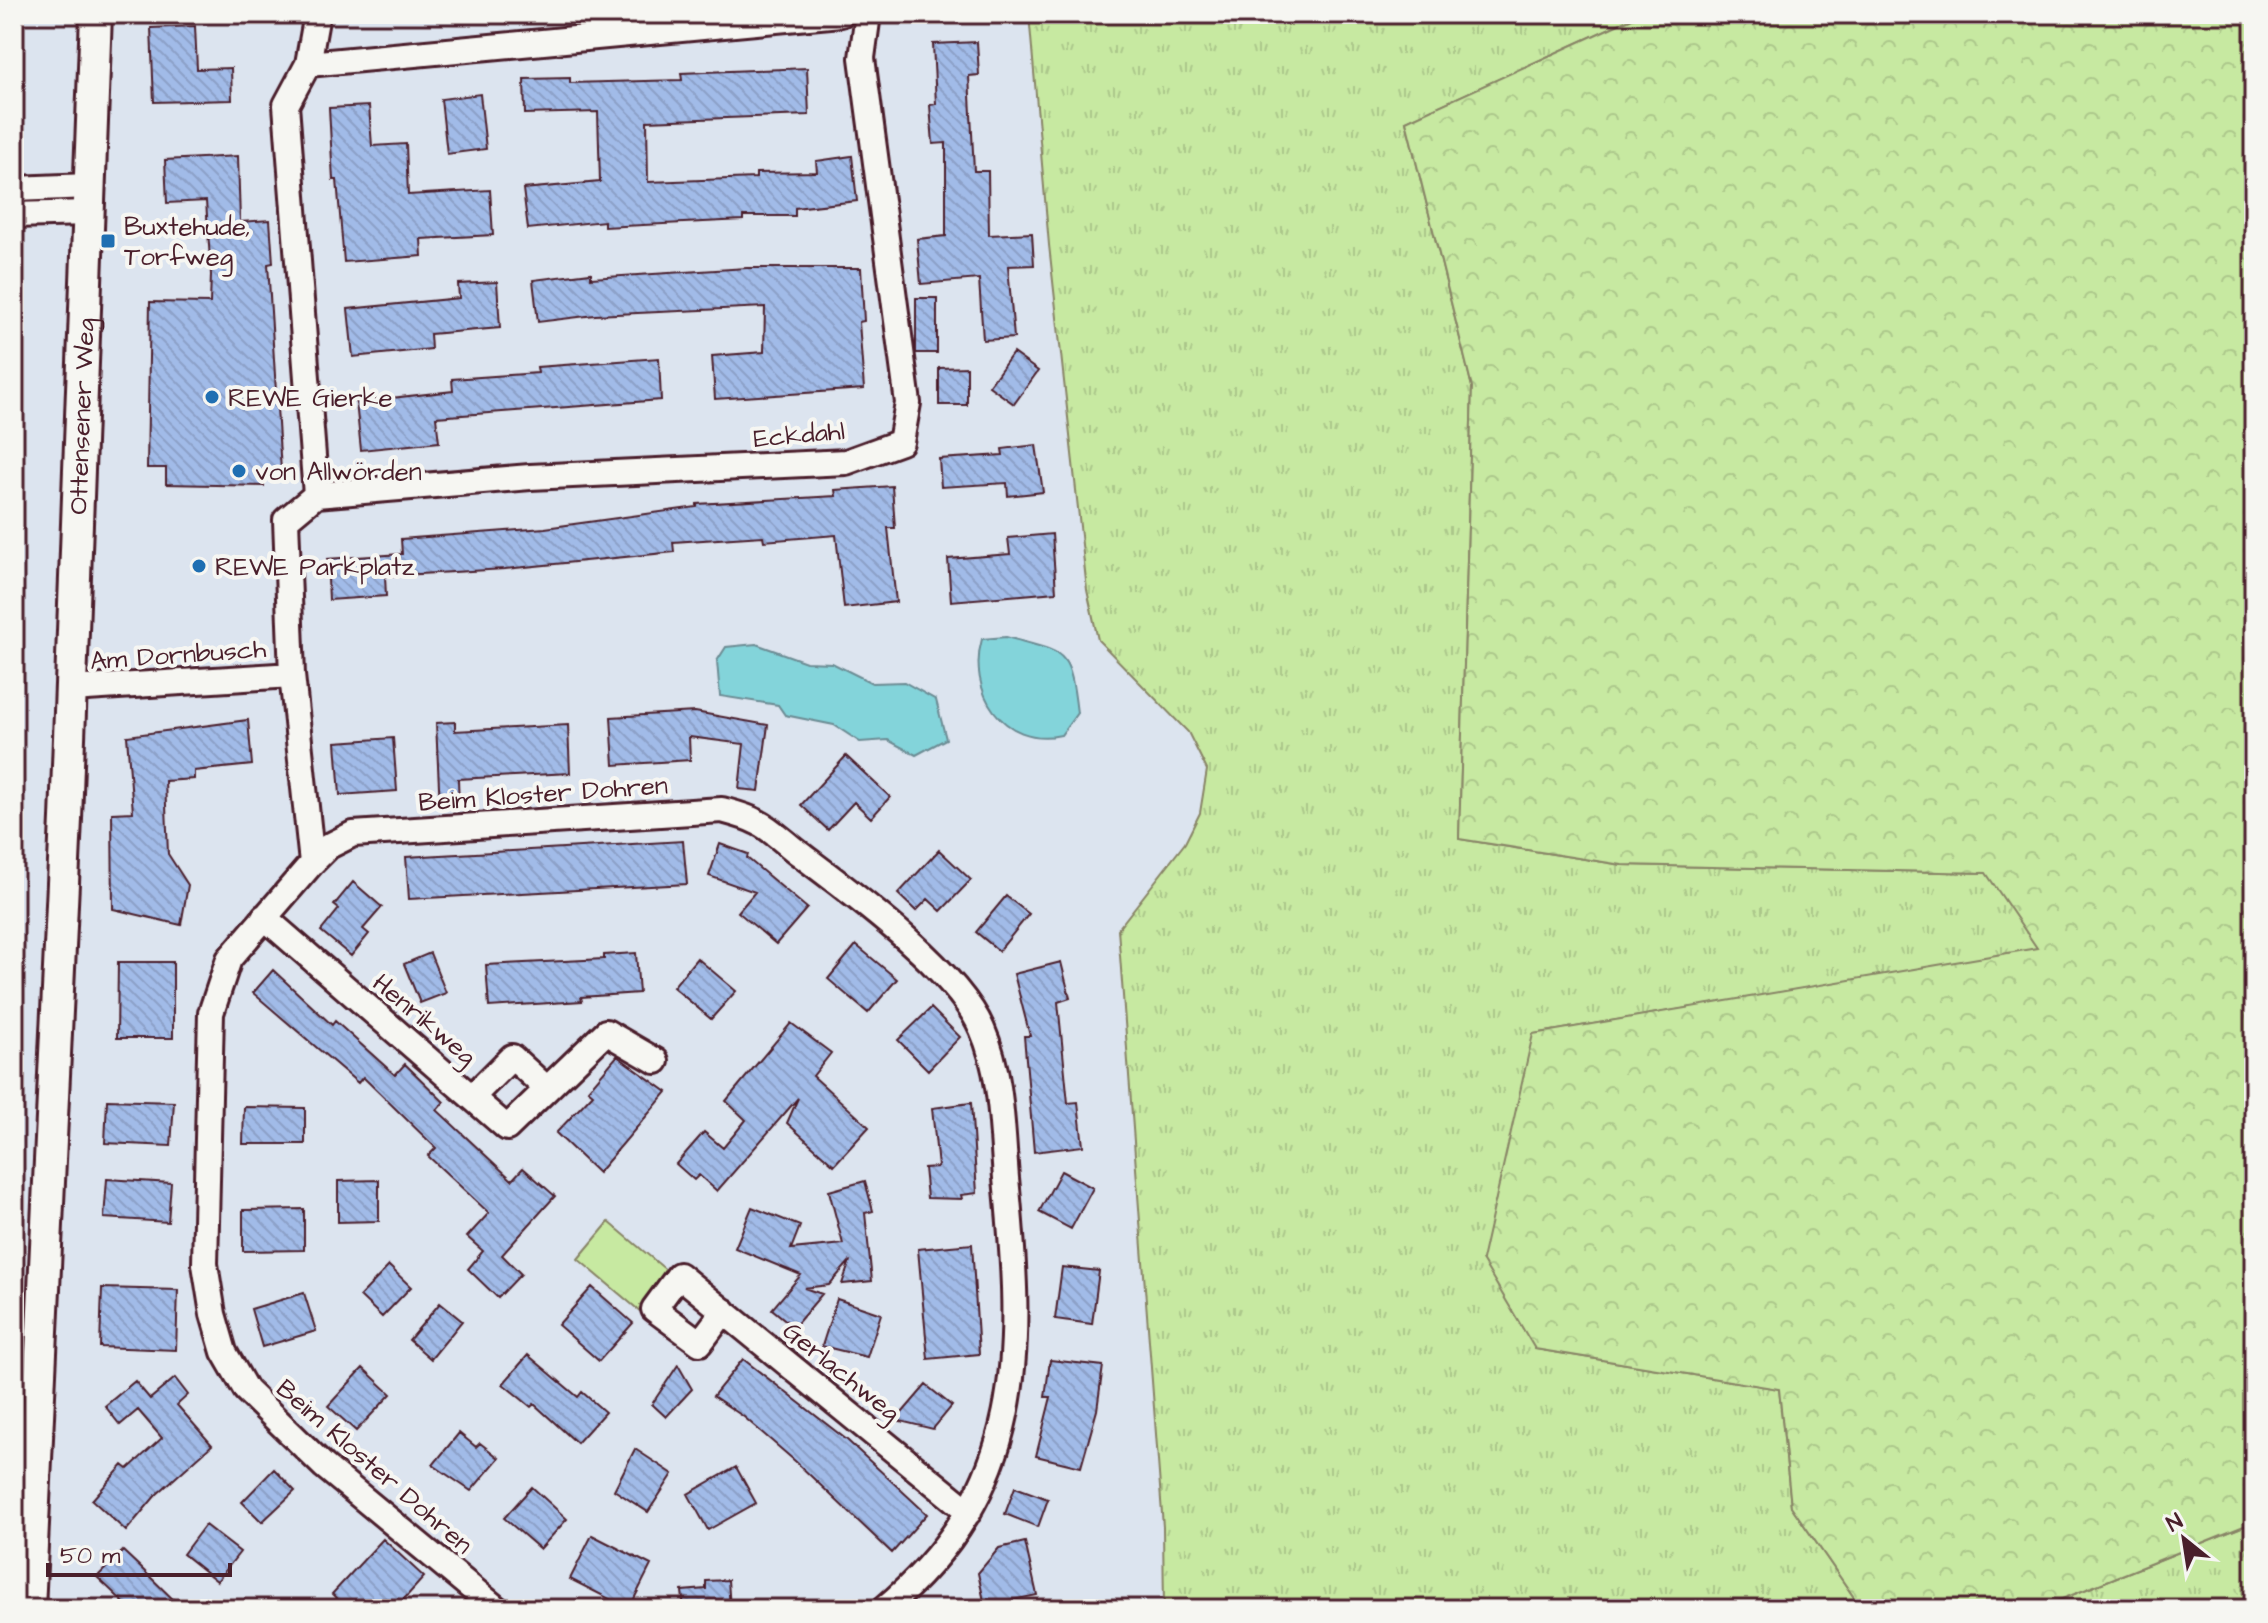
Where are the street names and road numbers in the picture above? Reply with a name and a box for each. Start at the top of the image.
street label: Ottensener Weg [60,317,106,515]
street label: Eckdahl [752,413,846,457]
street label: Am Dornbusch [89,631,267,679]
street label: Beim Kloster Dohren [417,767,669,821]
street label: Henrikweg [363,966,484,1075]
street label: Gerlachweg [774,1313,908,1432]
street label: Beim Kloster Dohren [268,1371,480,1562]

